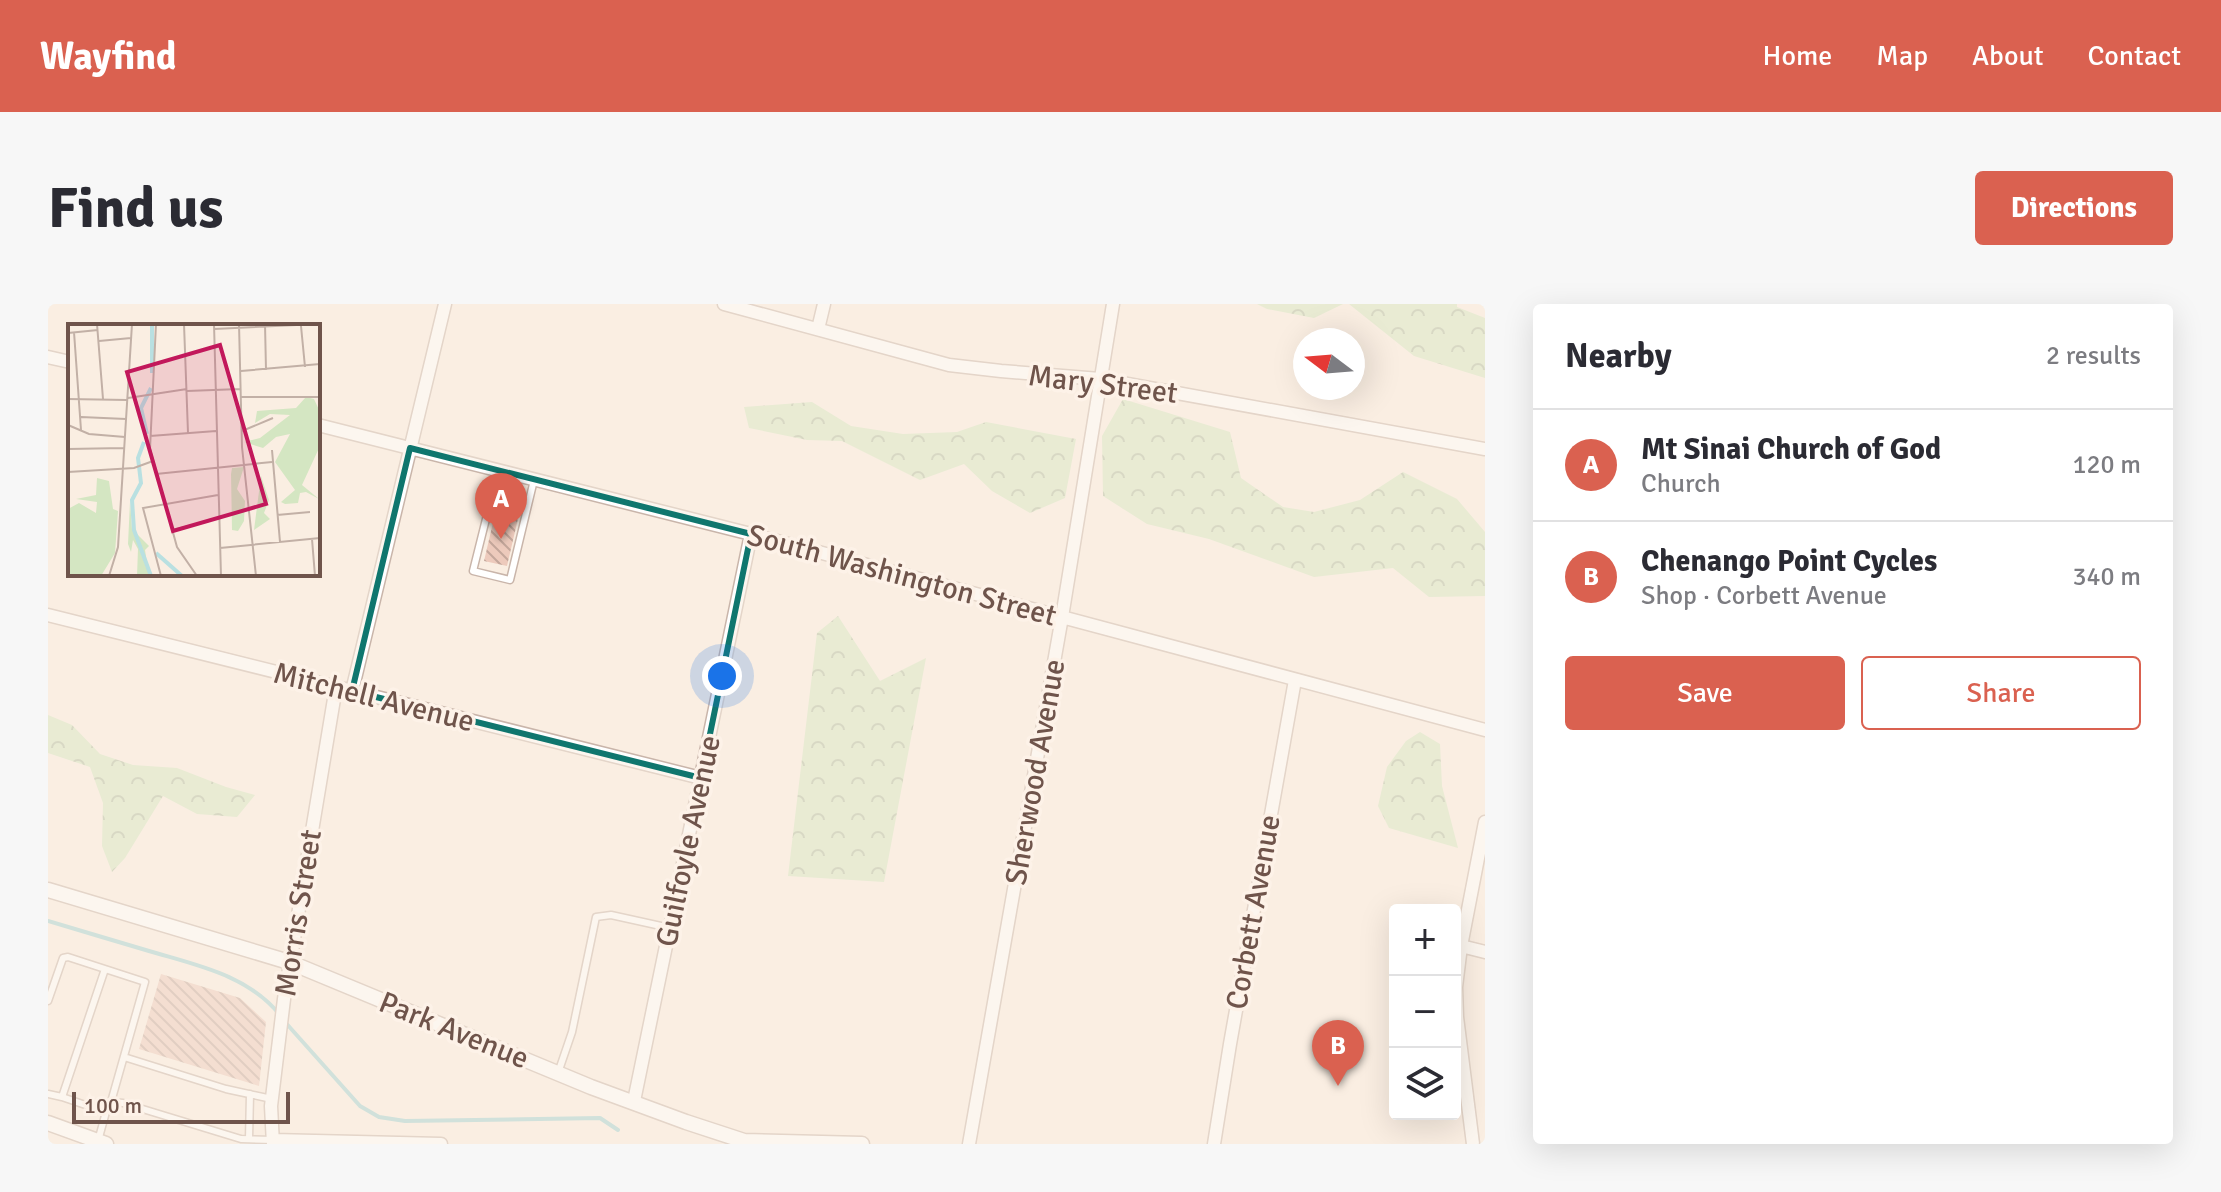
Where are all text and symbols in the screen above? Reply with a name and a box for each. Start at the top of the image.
text: Wayfind [40,33,177,80]
text: Home [1763,39,1832,73]
text: Map [1876,39,1928,73]
text: About [1972,39,2044,73]
text: Contact [2088,39,2181,73]
button: Directions [1975,171,2173,245]
text: Find us [48,174,223,243]
inset map [68,324,320,576]
north arrow [1293,328,1365,400]
text: Nearby [1565,335,1672,377]
text: 2 results [2046,340,2141,372]
street label: Mary Street [1026,357,1180,412]
text: Mt Sinai Church of God [1641,431,1941,468]
text: A [1583,449,1599,481]
text: 120 m [2072,449,2141,481]
text: Church [1641,468,1721,500]
pin: A [475,473,527,539]
street label: South Washington Street [743,516,1060,635]
text: Chenango Point Cycles [1641,543,1937,580]
text: B [1583,561,1599,593]
text: 340 m [2072,561,2141,593]
text: Shop · Corbett Avenue [1641,580,1887,612]
street label: Mitchell Avenue [270,655,478,740]
your location [702,656,742,696]
street label: Sherwood Avenue [997,656,1074,888]
button: Save [1565,656,1845,730]
button: Share [1861,656,2141,730]
street label: Guilfoyle Avenue [648,732,729,950]
street label: Corbett Avenue [1218,812,1289,1012]
street label: Morris Street [267,827,330,999]
map controls [1389,904,1461,1120]
button: + [1389,904,1461,976]
button: − [1389,976,1461,1048]
street label: Park Avenue [374,984,534,1077]
pin: B [1312,1020,1364,1086]
button: layers [1389,1048,1461,1120]
scale bar [72,1088,290,1124]
text: 100 m [84,1092,142,1119]

